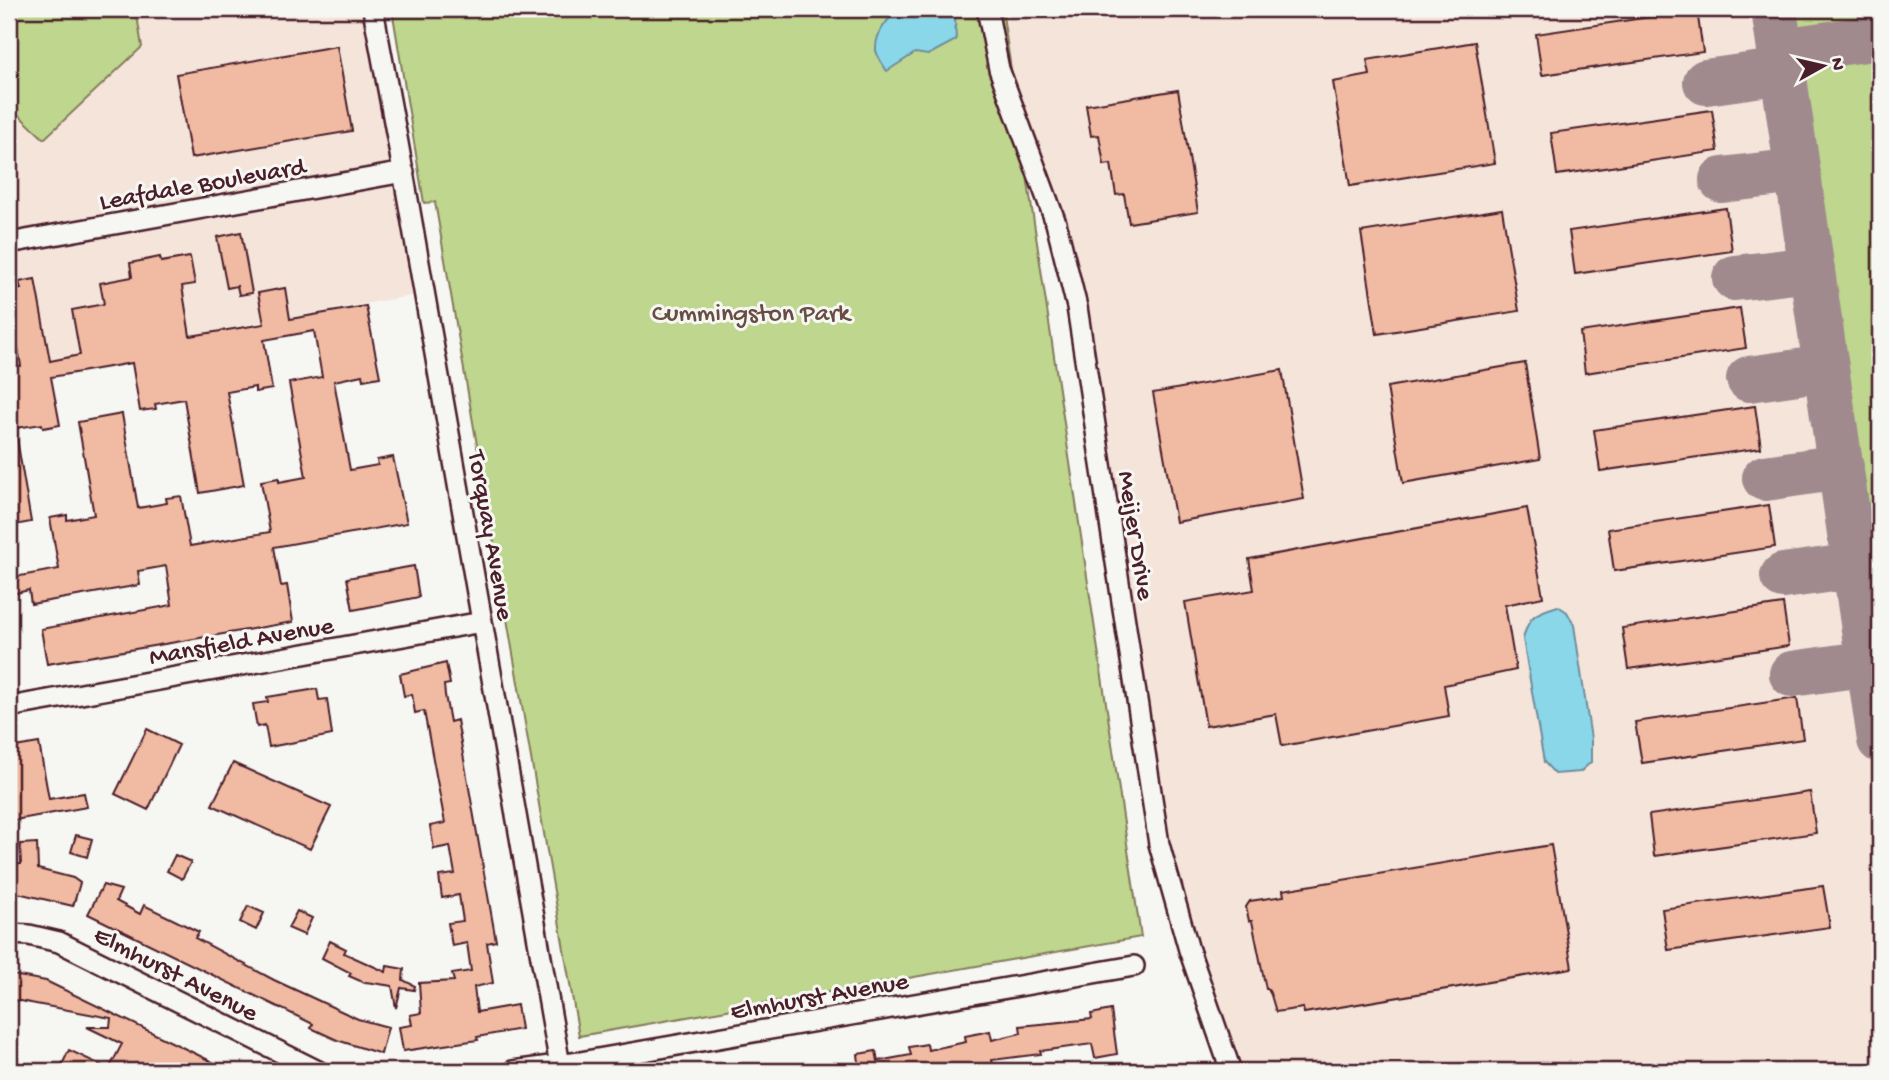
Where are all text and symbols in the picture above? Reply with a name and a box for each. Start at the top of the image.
north arrow [1787,32,1857,102]
text: N [1824,56,1849,72]
street label: Leafdale Boulevard [97,153,310,220]
park label: Cummingston Park [652,300,852,331]
street label: Torquay Avenue [458,446,519,624]
street label: Meijer Drive [1108,469,1159,603]
street label: Mansfield Avenue [147,612,337,675]
street label: Elmhurst Avenue [88,921,263,1031]
street label: Elmhurst Avenue [728,967,912,1029]

